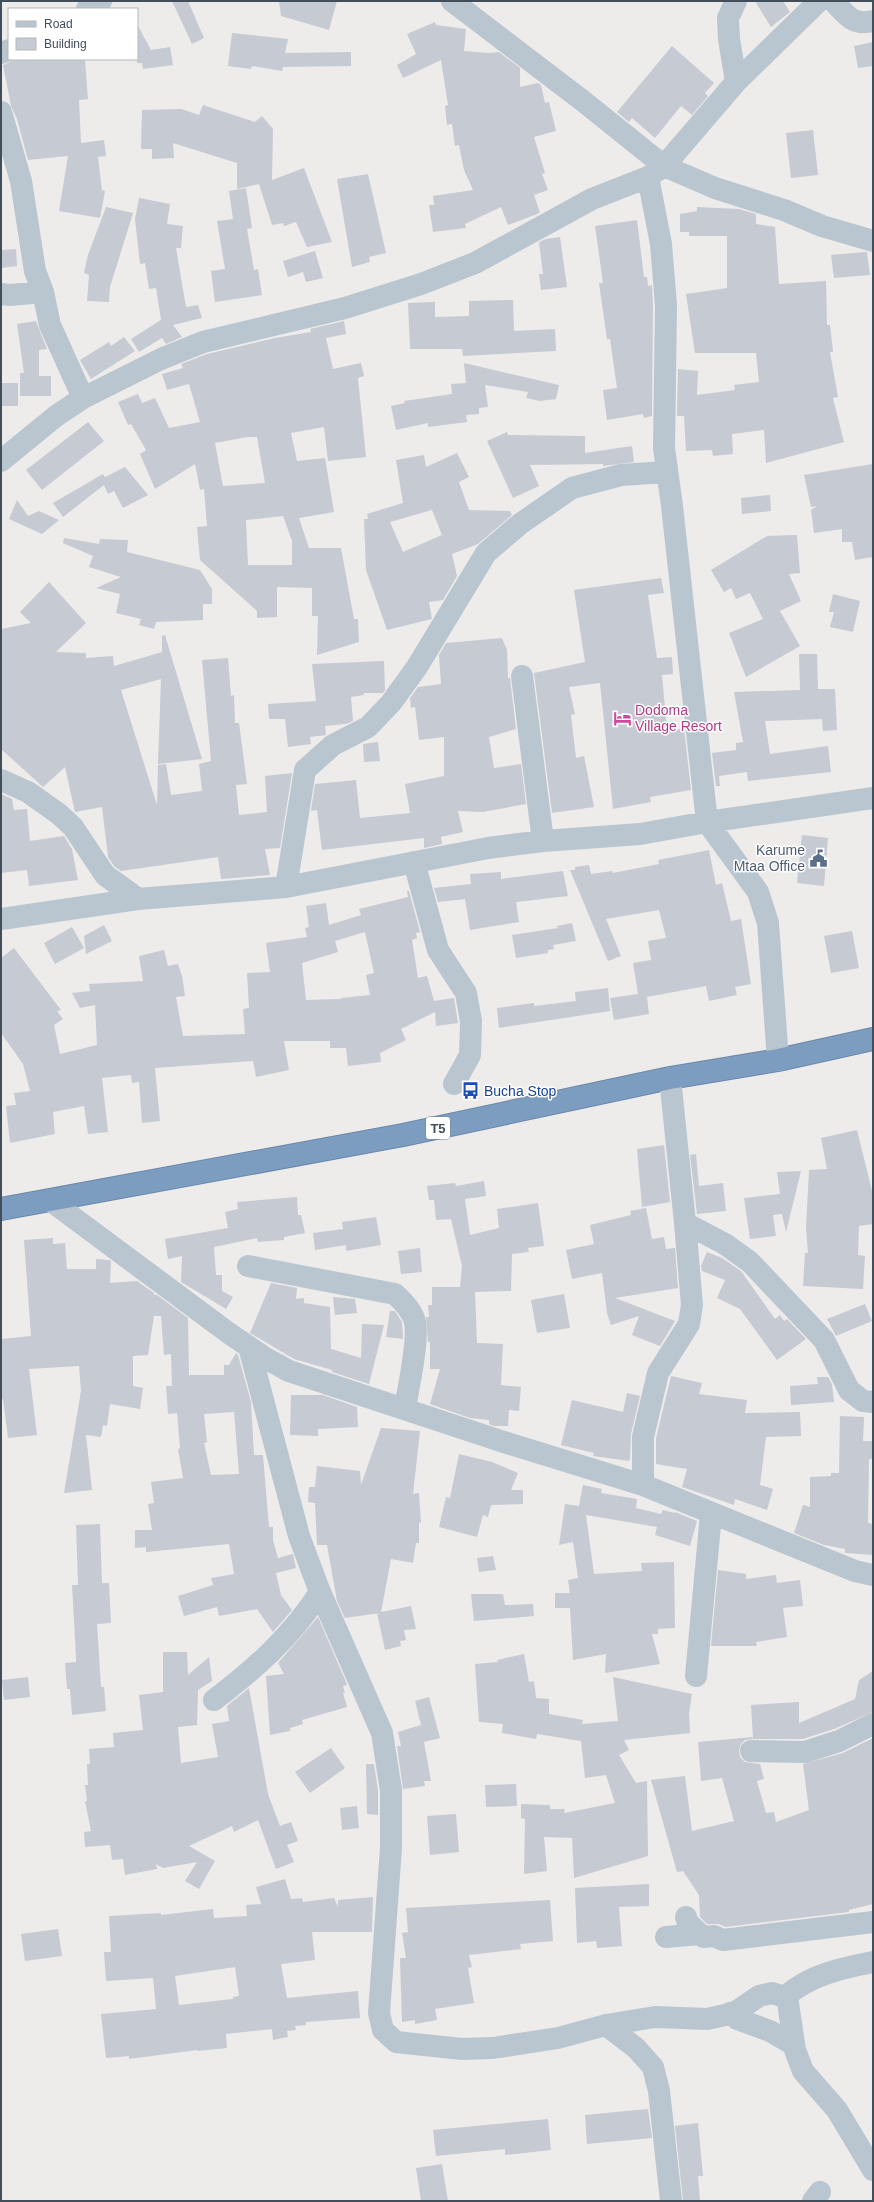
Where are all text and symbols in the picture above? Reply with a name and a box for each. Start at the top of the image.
legend [8,8,138,60]
text: Road [44,17,73,31]
text: Building [44,37,87,51]
place label: Dodoma Village Resort [635,702,722,734]
hotel icon: Dodoma Village Resort [612,708,632,728]
place label: Karume Mtaa Office [734,842,805,874]
public building icon: Karume Mtaa Office [808,848,828,868]
bus stop icon: Bucha Stop [461,1081,481,1101]
place label: Bucha Stop [484,1083,557,1099]
road number: T5 [426,1117,450,1139]

